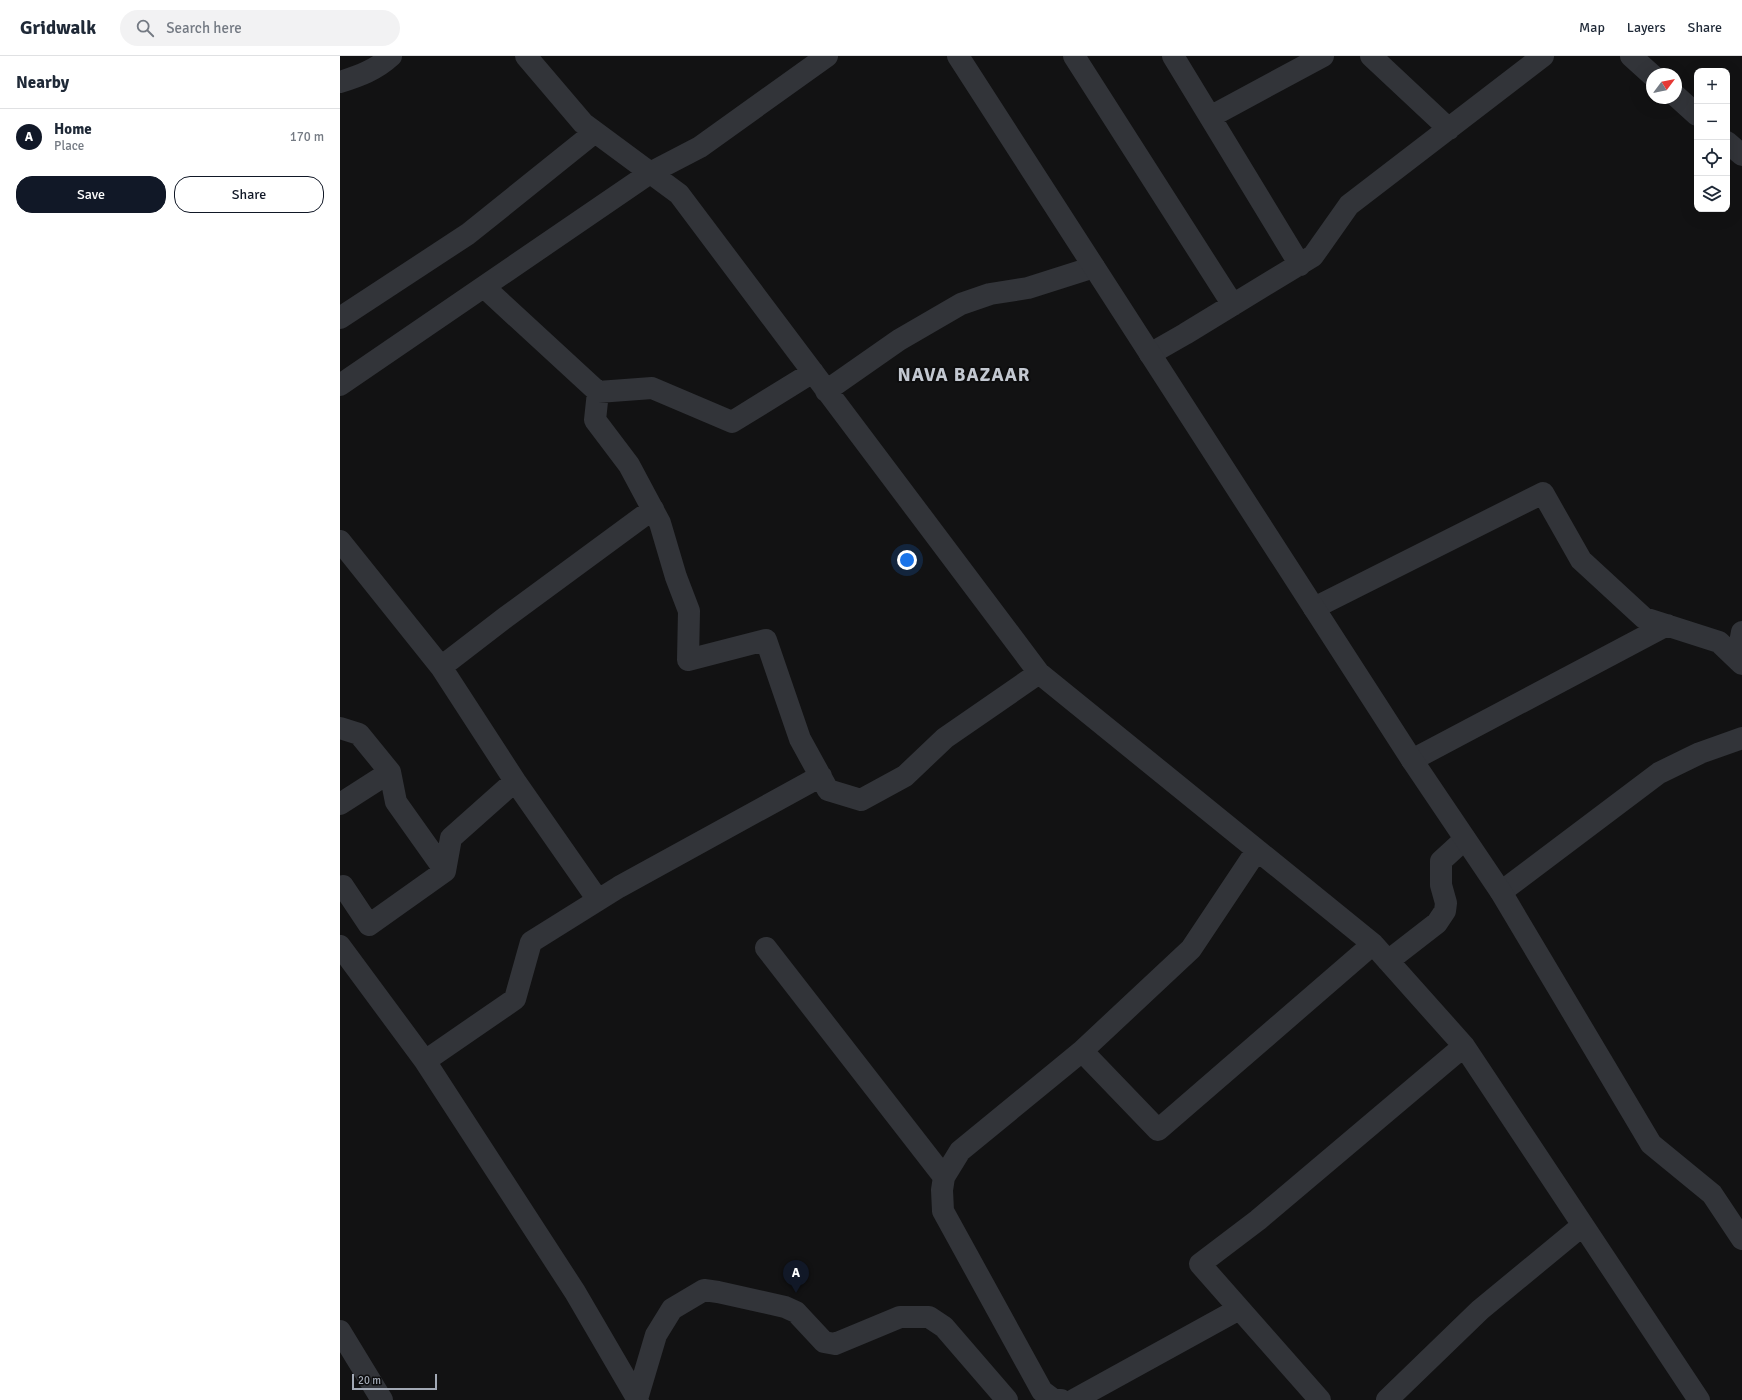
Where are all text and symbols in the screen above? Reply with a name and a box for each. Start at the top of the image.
search box [120,10,400,46]
text: Gridwalk [20,16,96,40]
icon: search [134,17,156,39]
text: Search here [166,19,242,37]
text: Map [1579,19,1605,36]
text: Layers [1627,19,1666,36]
text: Share [1688,19,1722,36]
north arrow [1646,68,1682,104]
map controls [1694,68,1730,212]
button: + [1694,68,1730,104]
text: Nearby [16,72,69,93]
button: − [1694,104,1730,140]
text: Home [54,120,92,138]
text: A [25,129,33,145]
text: 170 m [290,129,324,145]
text: Place [54,138,84,154]
button: locate [1694,140,1730,176]
button: Save [16,176,166,213]
button: Share [174,176,324,213]
button: layers [1694,176,1730,212]
district label: NAVA BAZAAR [898,363,1031,387]
your location [897,550,917,570]
pin: A [783,1260,809,1293]
scale bar [352,1372,437,1391]
text: 20 m [358,1374,381,1387]

